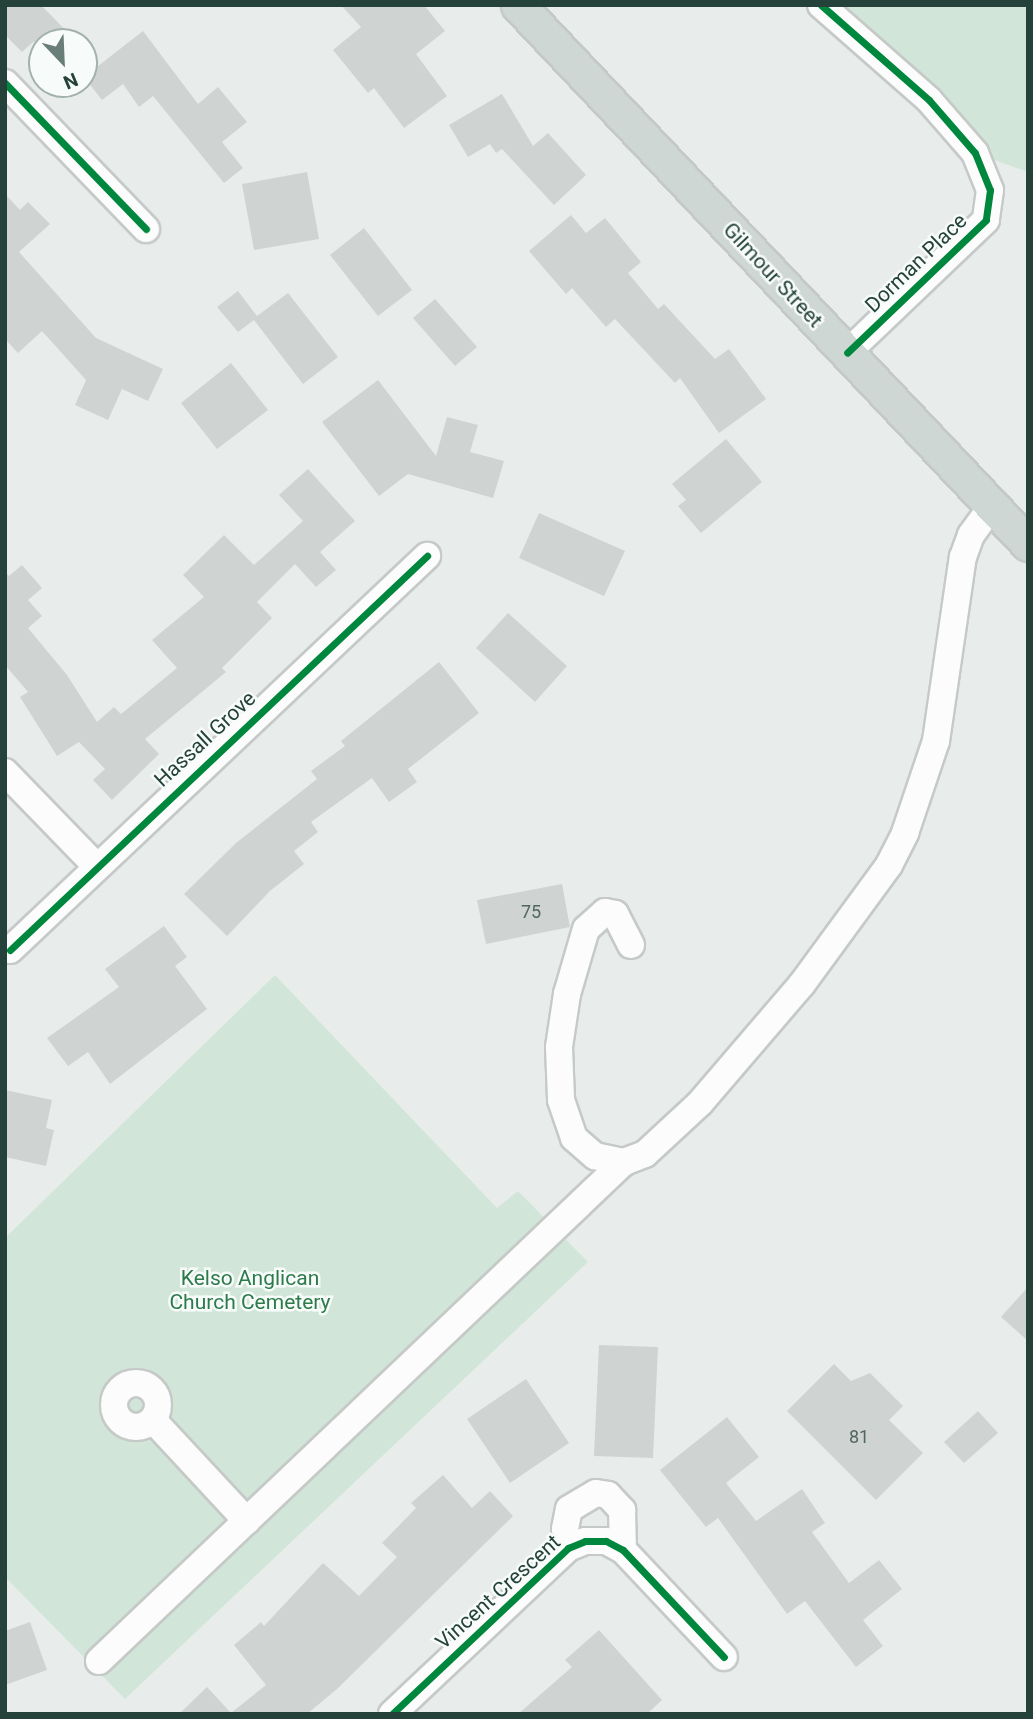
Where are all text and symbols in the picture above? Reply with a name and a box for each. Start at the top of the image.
north arrow [28,28,98,98]
text: N [60,68,81,94]
street label: Dorman Place [860,208,972,318]
street label: Gilmour Street [718,217,828,333]
street label: Hassall Grove [149,686,261,792]
house number: 75 [521,901,541,923]
park label: Kelso Anglican Church Cemetery [169,1265,331,1315]
house number: 81 [849,1426,869,1448]
street label: Vincent Crescent [430,1529,566,1655]

